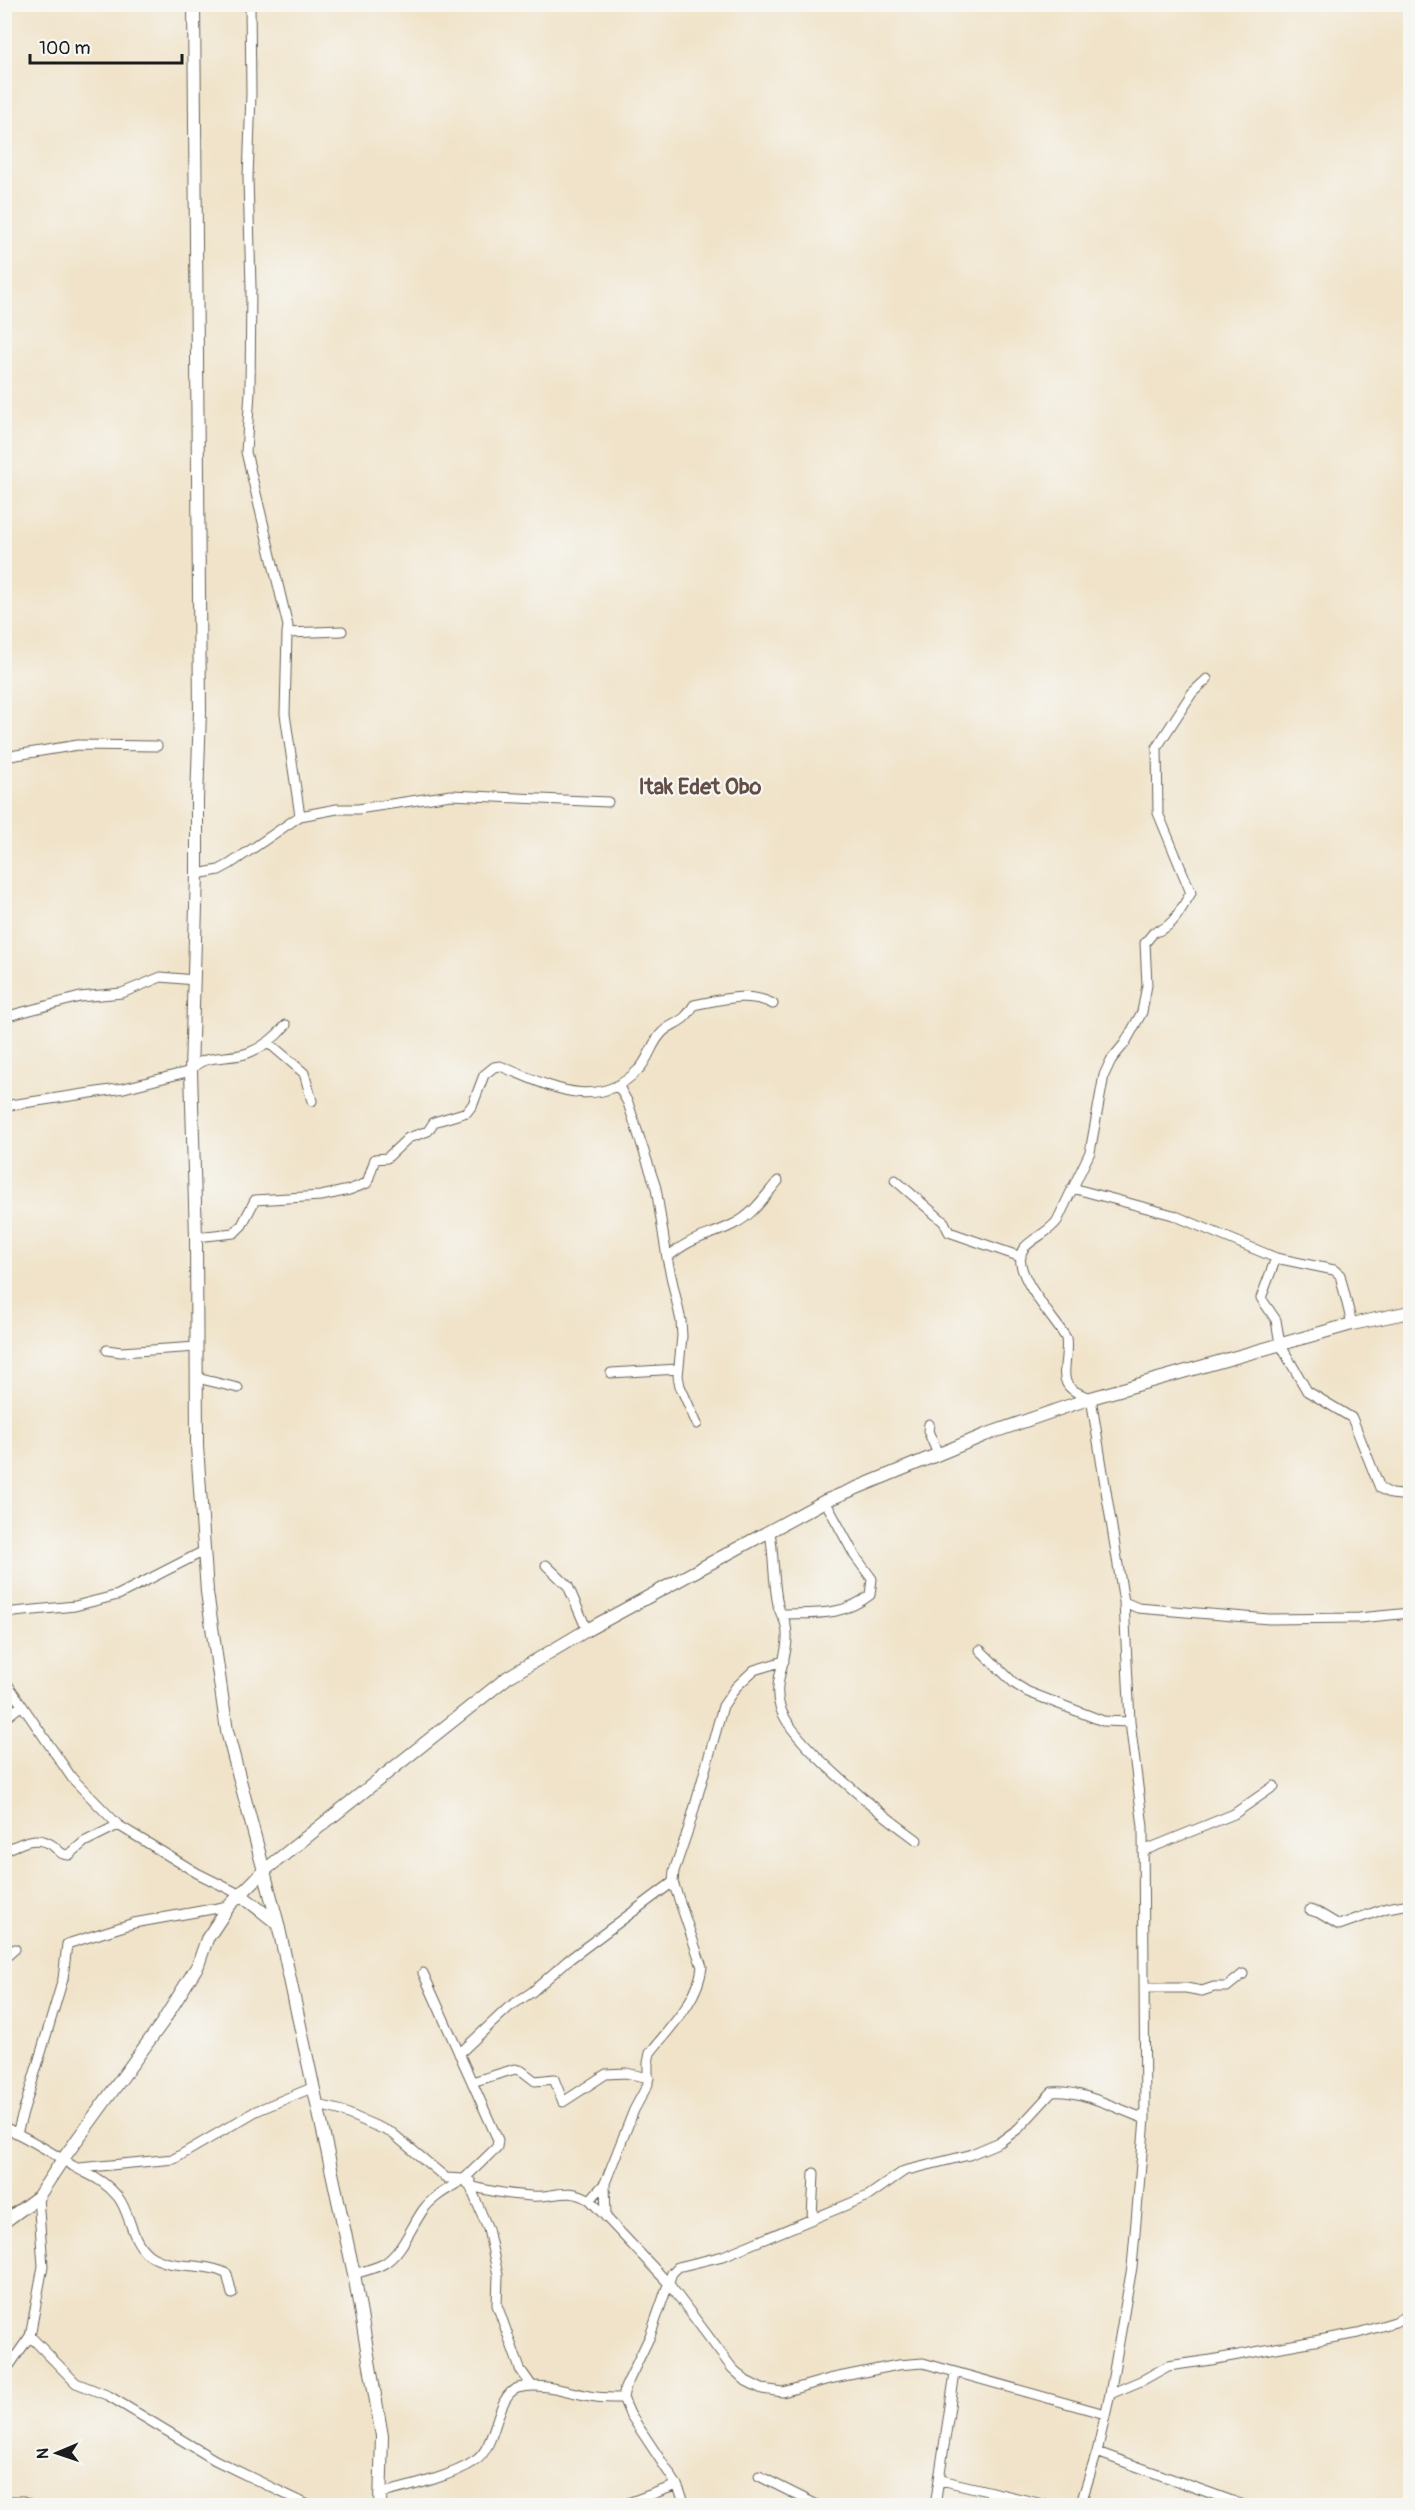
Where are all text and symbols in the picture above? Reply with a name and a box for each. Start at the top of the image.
scale bar [30,27,182,65]
text: 100 m [39,37,91,60]
district label: Itak Edet Obo [639,773,762,801]
north arrow [27,2423,87,2483]
text: N [33,2448,53,2459]

